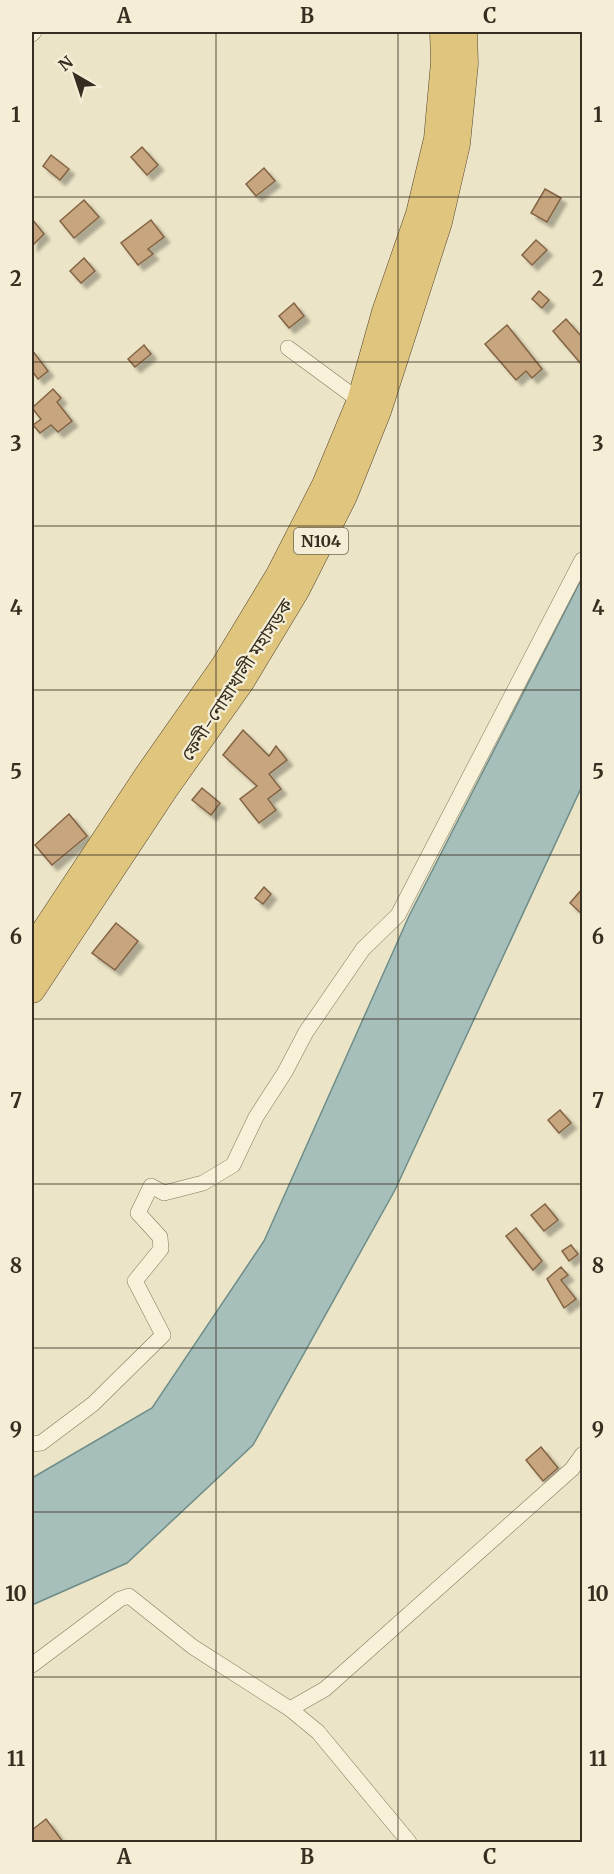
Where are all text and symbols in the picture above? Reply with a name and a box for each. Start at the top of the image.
text: A [116,3,132,28]
text: B [300,3,314,28]
text: C [483,3,497,28]
north arrow [45,45,105,105]
text: N [54,51,77,75]
text: 1 [11,102,21,127]
text: 1 [593,102,603,127]
text: 2 [10,266,22,291]
text: 2 [592,266,604,291]
text: 3 [10,431,22,456]
text: 3 [592,431,604,456]
road number: N104 [294,528,348,554]
street label: ফেনী-নোয়াখালী মহাসড়ক [176,594,298,765]
text: 4 [10,595,23,620]
text: 4 [592,595,605,620]
text: 5 [10,759,22,784]
text: 5 [592,759,604,784]
text: 6 [10,924,22,949]
text: 6 [592,924,604,949]
text: 7 [10,1088,22,1113]
text: 7 [592,1088,604,1113]
text: 8 [10,1253,22,1278]
text: 8 [592,1253,604,1278]
text: 9 [10,1417,22,1442]
text: 9 [592,1417,604,1442]
text: 10 [5,1581,27,1606]
text: 10 [587,1581,609,1606]
text: 11 [7,1746,25,1771]
text: 11 [589,1746,607,1771]
text: A [116,1844,132,1869]
text: B [300,1844,314,1869]
text: C [483,1844,497,1869]

